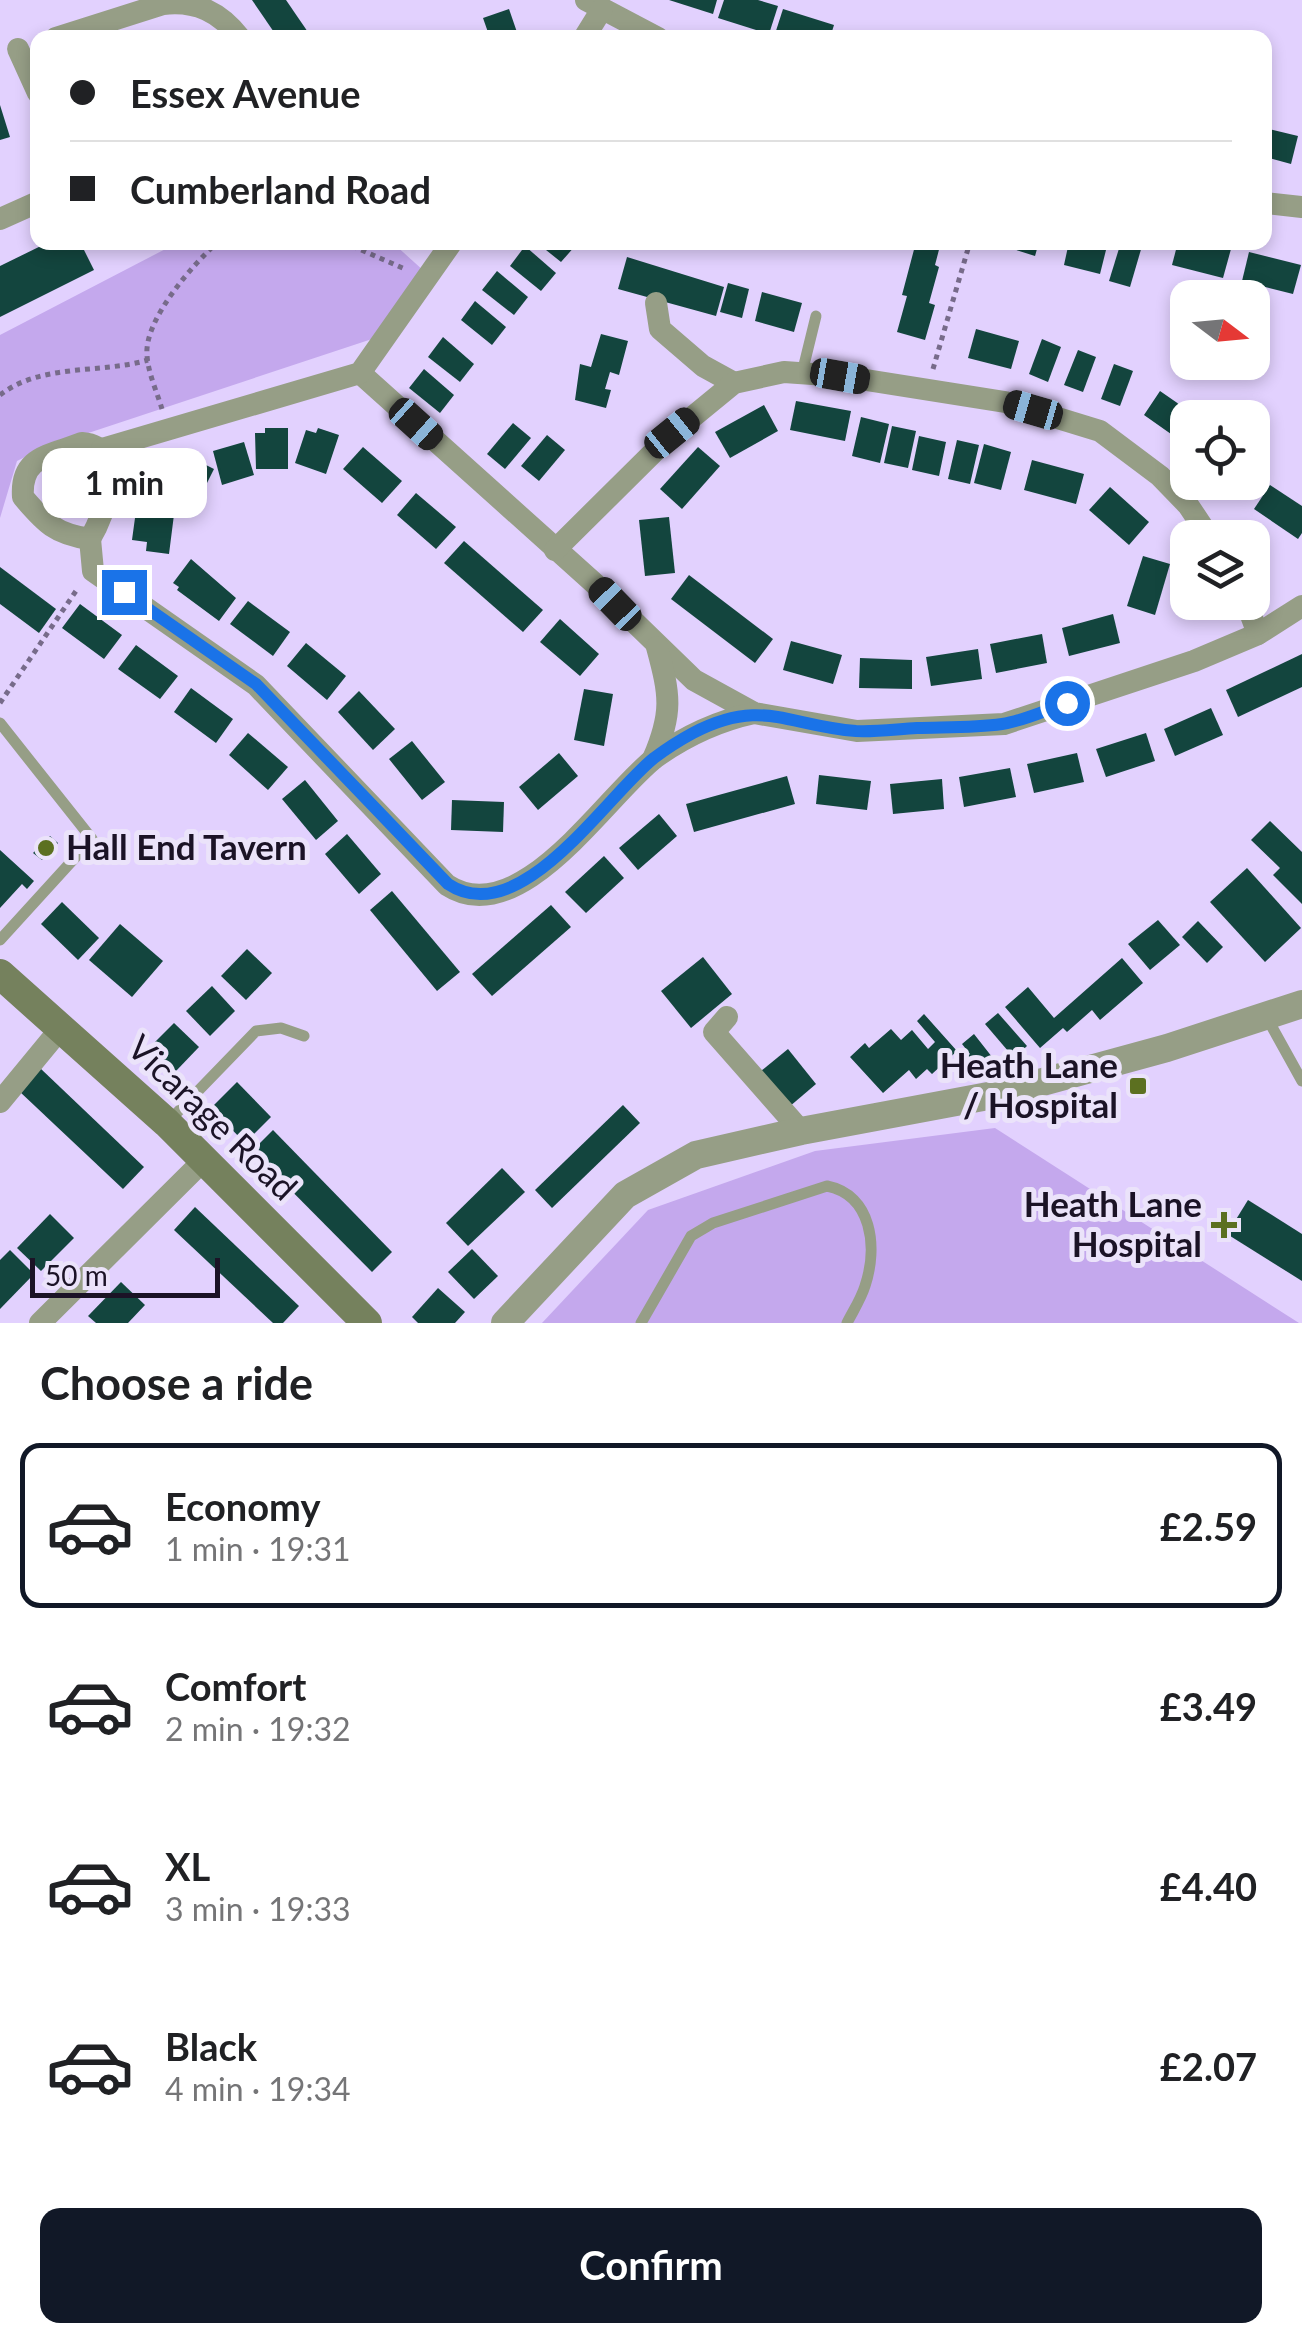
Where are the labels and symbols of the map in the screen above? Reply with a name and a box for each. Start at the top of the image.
north arrow [1170,280,1270,380]
car [808,356,872,396]
car [1000,387,1066,433]
car [384,393,448,455]
car [639,402,705,464]
callout: 1 min [42,447,206,517]
route end [102,570,147,615]
car [583,572,647,636]
route start [1045,681,1090,726]
place label: Hall End Tavern [66,825,307,867]
marker: Hall End Tavern [35,837,57,859]
street label: Vicarage Road [120,1025,307,1208]
place label: Heath Lane / Hospital [940,1043,1118,1125]
marker: Heath Lane / Hospital [1127,1075,1149,1097]
place label: Heath Lane Hospital [1024,1182,1202,1264]
marker: Heath Lane Hospital [1211,1212,1237,1238]
scale bar [30,1253,220,1298]

